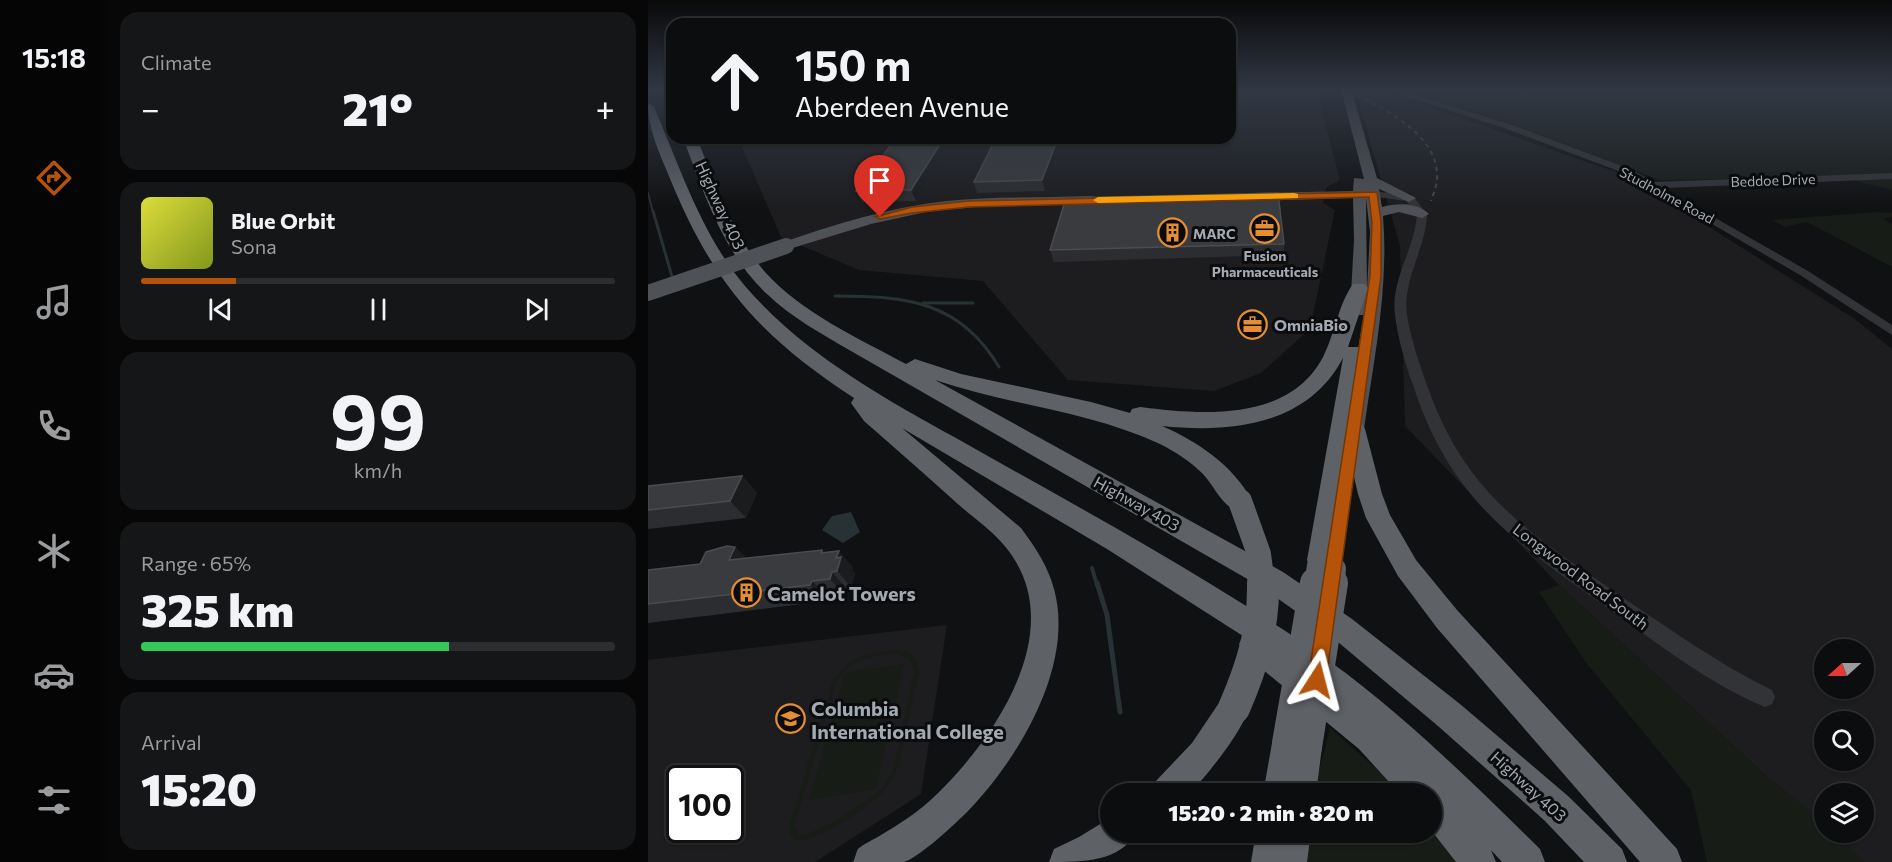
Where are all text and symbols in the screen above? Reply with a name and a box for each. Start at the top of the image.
text: 150 m [795,38,911,90]
text: 15:18 [22,41,86,74]
icon: ahead [696,42,774,120]
text: Climate [141,50,211,74]
text: 21° [342,80,413,135]
text: − [141,87,160,128]
text: + [596,87,615,128]
text: Aberdeen Avenue [795,90,1009,123]
pin [854,155,905,217]
icon: directions [33,157,75,199]
street label: Highway 403 [692,158,750,252]
street label: Studholme Road [1617,163,1717,227]
icon: arrive [863,164,896,197]
street label: Beddoe Drive [1730,170,1816,190]
text: Blue Orbit [231,207,335,234]
office icon: Fusion Pharmaceuticals [1249,212,1281,244]
building icon: MARC [1156,217,1188,249]
place label: MARC [1193,225,1235,242]
text: Sona [231,234,277,258]
place label: Fusion Pharmaceuticals [1212,247,1319,280]
icon: music [33,281,75,323]
icon: previous [204,293,237,326]
icon: pause [362,293,395,326]
icon: next [520,293,553,326]
office icon: OmniaBio [1237,308,1269,340]
place label: OmniaBio [1274,315,1348,334]
text: 99 [330,371,426,466]
icon: phone [33,405,75,447]
text: km/h [354,458,402,482]
street label: Highway 403 [1091,472,1183,534]
street label: Longwood Road South [1510,519,1652,633]
icon: climate [33,530,75,572]
text: Range · 65% [141,551,251,575]
building icon: Camelot Towers [730,577,762,609]
text: 325 km [141,581,294,636]
place label: Camelot Towers [767,581,916,605]
north arrow [1814,639,1874,699]
map controls [1814,639,1874,843]
position arrow [1285,648,1349,712]
icon: car [33,654,75,696]
place label: Columbia International College [811,696,1004,743]
school or university icon: Columbia International College [774,703,806,735]
button: search [1814,711,1874,771]
text: Arrival [141,730,202,754]
street label: Highway 403 [1487,747,1571,825]
text: 15:20 [141,760,257,815]
speed limit sign: 100 [666,765,744,843]
icon: filters [33,779,75,821]
button: layers [1814,783,1874,843]
text: 15:20 · 2 min · 820 m [1168,799,1374,826]

